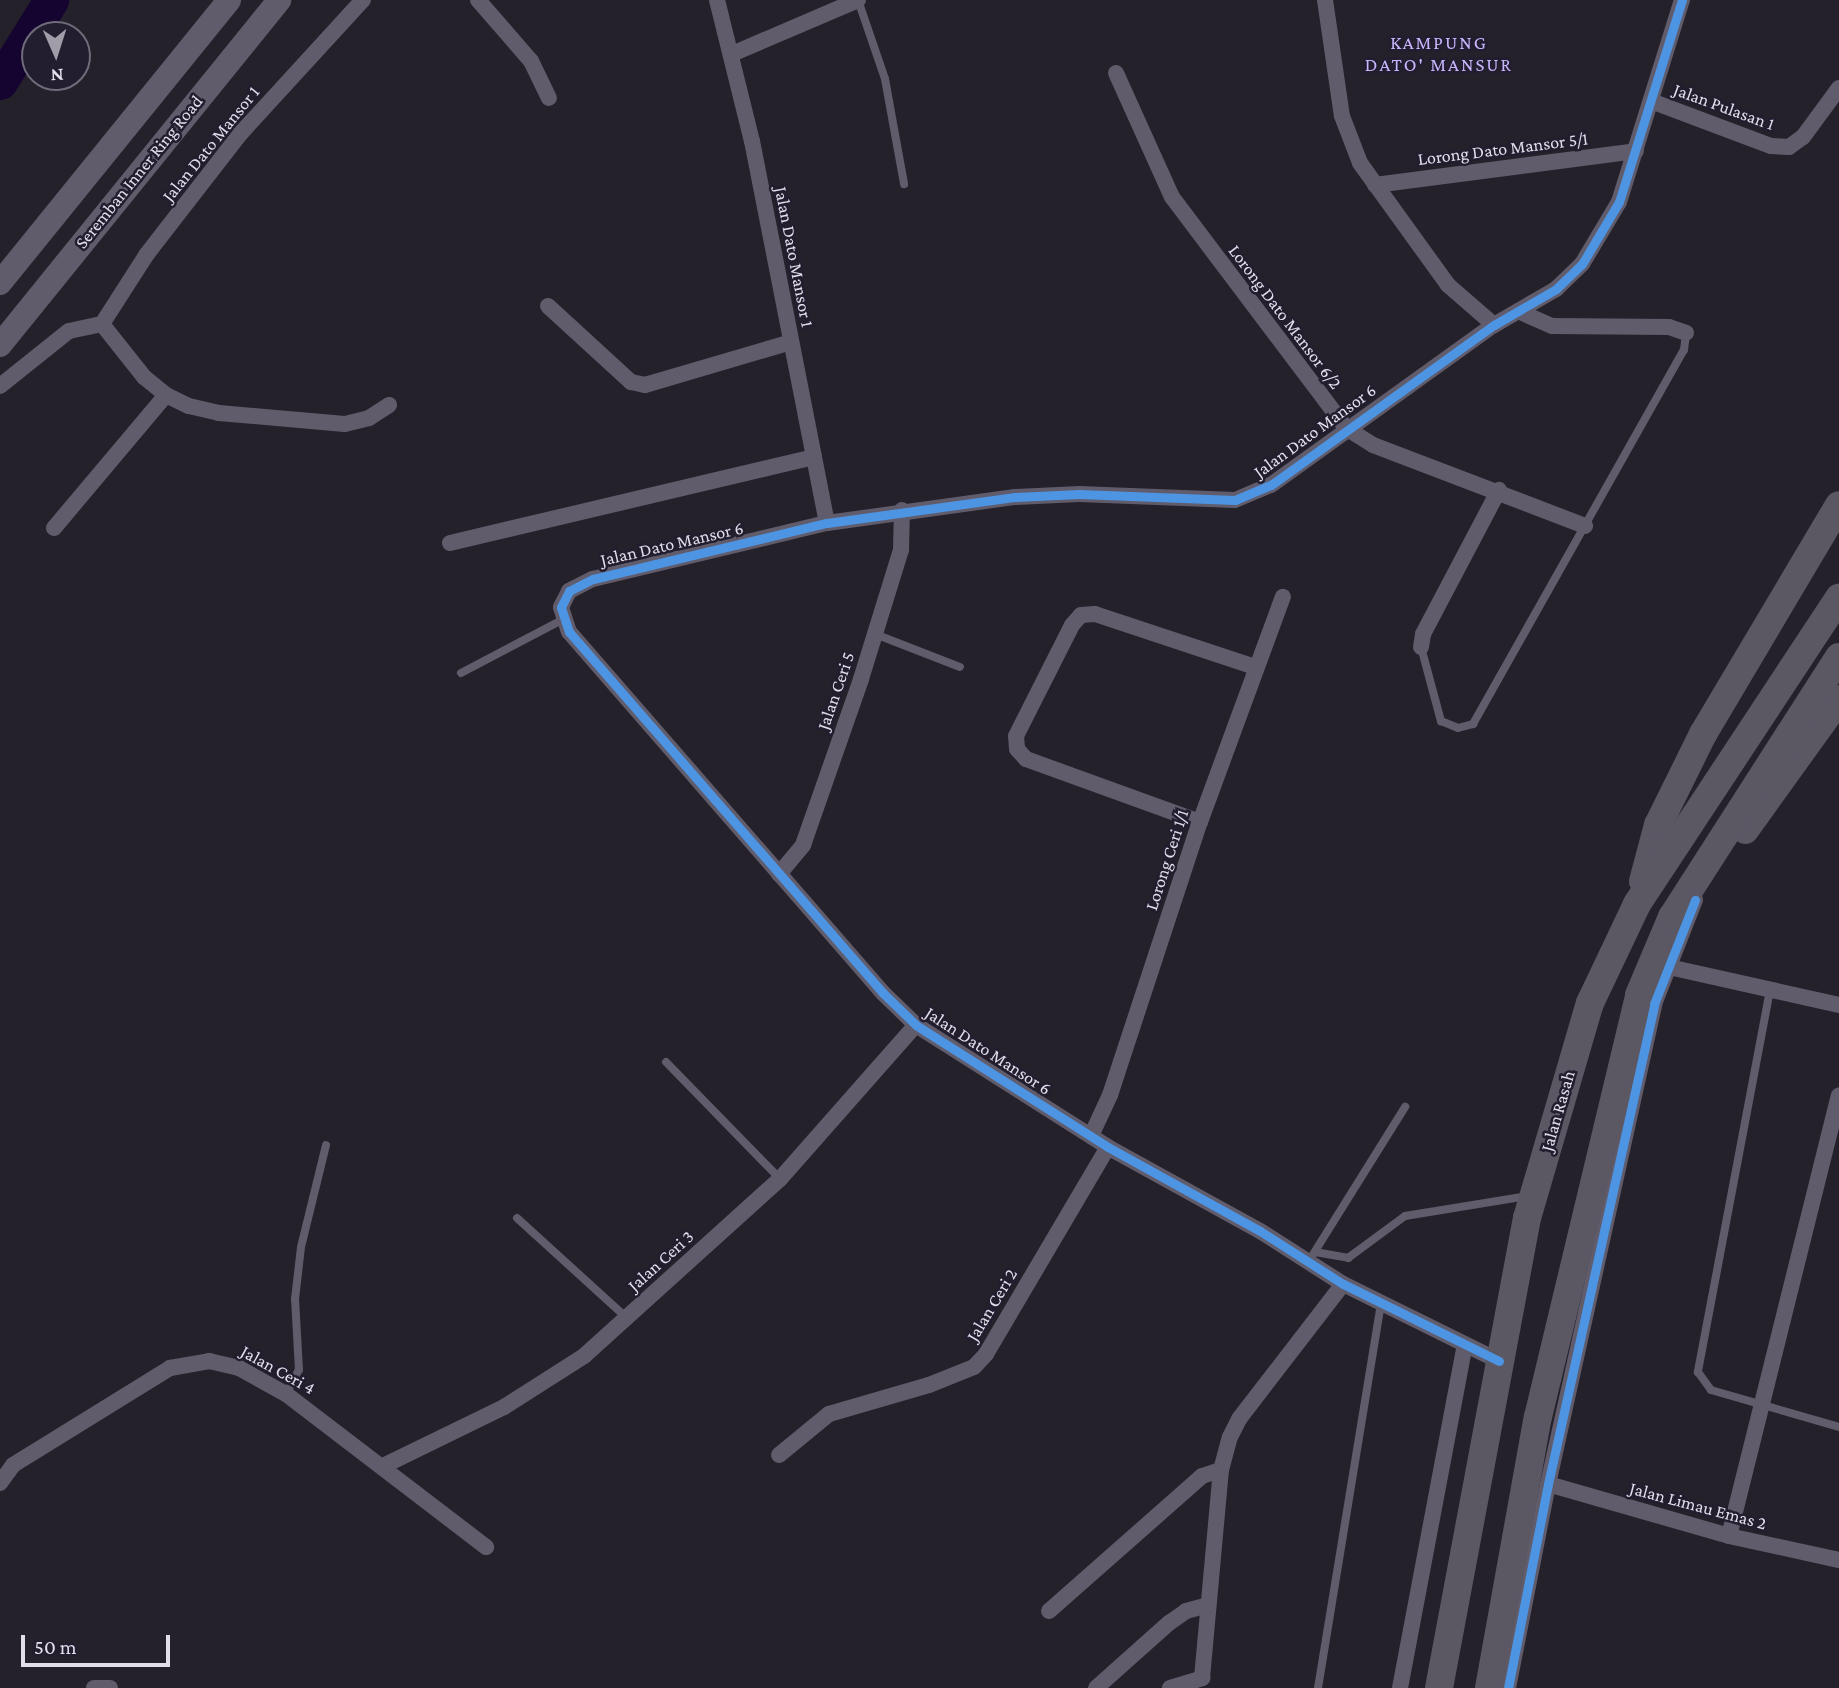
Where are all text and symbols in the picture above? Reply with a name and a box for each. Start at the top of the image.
north arrow [21,21,91,91]
district label: KAMPUNG DATO' MANSUR [1366,32,1512,76]
text: N [50,65,64,86]
street label: Jalan Pulasan 1 [1671,79,1777,135]
street label: Jalan Dato Mansor 1 [158,82,264,206]
street label: Seremban Inner Ring Road [71,91,207,253]
street label: Lorong Dato Mansor 5/1 [1417,128,1589,170]
street label: Jalan Dato Mansor 1 [770,185,818,329]
street label: Lorong Dato Mansor 6/2 [1224,241,1346,393]
street label: Jalan Dato Mansor 6 [1250,379,1380,483]
street label: Jalan Dato Mansor 6 [598,517,746,571]
street label: Jalan Ceri 5 [813,649,859,733]
street label: Lorong Ceri 1/1 [1141,807,1193,913]
street label: Jalan Dato Mansor 6 [921,1002,1055,1100]
street label: Jalan Rasah [1536,1068,1580,1154]
street label: Jalan Ceri 3 [624,1226,698,1296]
street label: Jalan Ceri 2 [962,1265,1022,1345]
street label: Jalan Ceri 4 [237,1341,319,1399]
street label: Jalan Limau Emas 2 [1627,1477,1769,1535]
scale bar [24,1622,173,1666]
text: 50 m [34,1635,77,1659]

